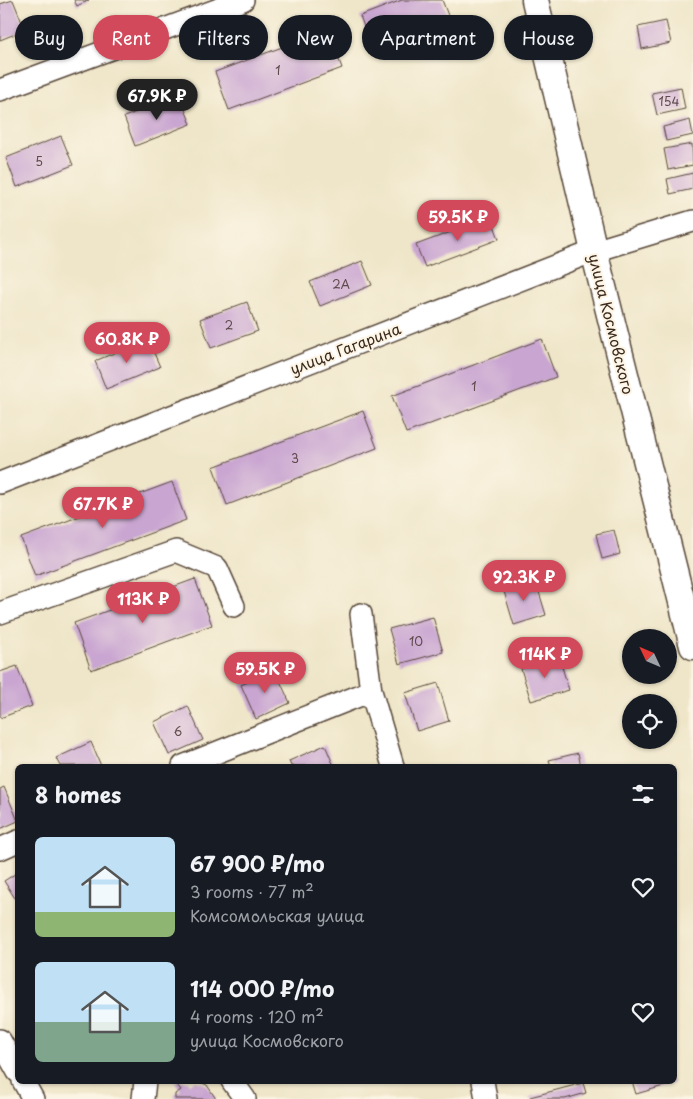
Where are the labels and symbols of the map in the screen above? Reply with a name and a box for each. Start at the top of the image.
house number: 1 [275,61,281,79]
pin: 67.9K ₽ [111,78,203,121]
house number: 154 [658,92,680,110]
house number: 5 [35,152,43,170]
pin: 59.5K ₽ [412,200,504,242]
street label: улица Космовского [583,251,641,397]
house number: 2А [332,275,350,293]
house number: 2 [225,316,233,334]
street label: улица Гагарина [286,316,404,380]
pin: 60.8K ₽ [81,322,173,364]
house number: 1 [471,377,477,395]
house number: 3 [291,449,299,467]
pin: 67.7K ₽ [57,486,149,529]
pin: 92.3K ₽ [478,560,570,602]
pin: 113K ₽ [102,582,184,624]
north arrow [622,629,678,684]
house number: 10 [409,632,423,650]
pin: 114K ₽ [504,636,586,679]
pin: 59.5K ₽ [219,652,311,694]
house number: 6 [174,722,182,740]

